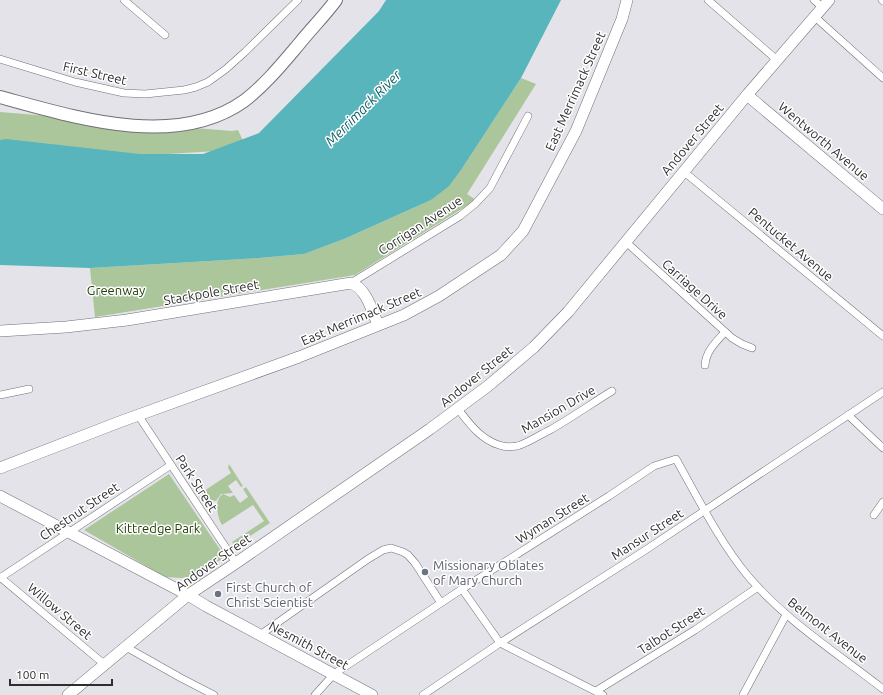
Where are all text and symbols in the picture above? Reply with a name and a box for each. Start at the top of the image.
street label: East Merrimack Street [542,29,608,153]
street label: First Street [62,59,128,87]
water label: Merrimack River [322,66,405,149]
street label: Wentworth Avenue [776,99,872,183]
street label: Andover Street [658,101,726,177]
street label: Corrigan Avenue [376,193,464,257]
street label: Pentucket Avenue [746,205,836,283]
street label: Carriage Drive [660,256,730,322]
street label: Stackpole Street [162,277,260,307]
park label: Greenway [87,283,145,297]
street label: East Merrimack Street [299,284,423,348]
street label: Andover Street [437,343,515,409]
street label: Mansion Drive [519,382,597,436]
street label: Park Street [173,452,221,514]
street label: Chestnut Street [37,479,121,543]
street label: Wyman Street [513,490,591,546]
street label: Mansur Street [609,506,685,562]
park label: Kittredge Park [116,521,201,535]
street label: Andover Street [173,531,253,593]
place label: Missionary Oblates of Mary Church [433,558,544,587]
marker: Missionary Oblates of Mary Church [420,567,430,577]
street label: Willow Street [25,580,95,642]
place label: First Church of Christ Scientist [226,580,313,609]
marker: First Church of Christ Scientist [213,589,223,599]
street label: Belmont Avenue [785,595,871,665]
street label: Talbot Street [635,603,707,657]
street label: Nesmith Street [267,618,351,672]
scale bar [10,661,112,687]
text: 100 m [16,668,49,681]

